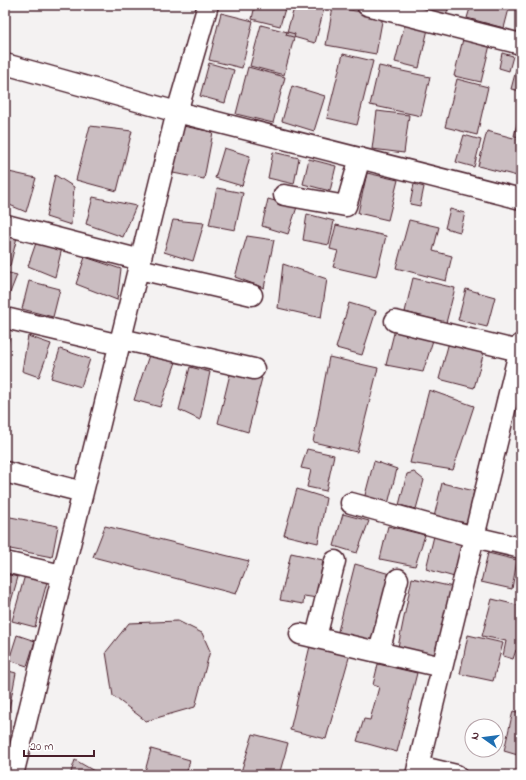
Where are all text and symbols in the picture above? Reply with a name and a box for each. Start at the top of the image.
north arrow [464,718,504,758]
text: N [467,730,484,741]
scale bar [24,732,94,758]
text: 20 m [30,738,53,756]

